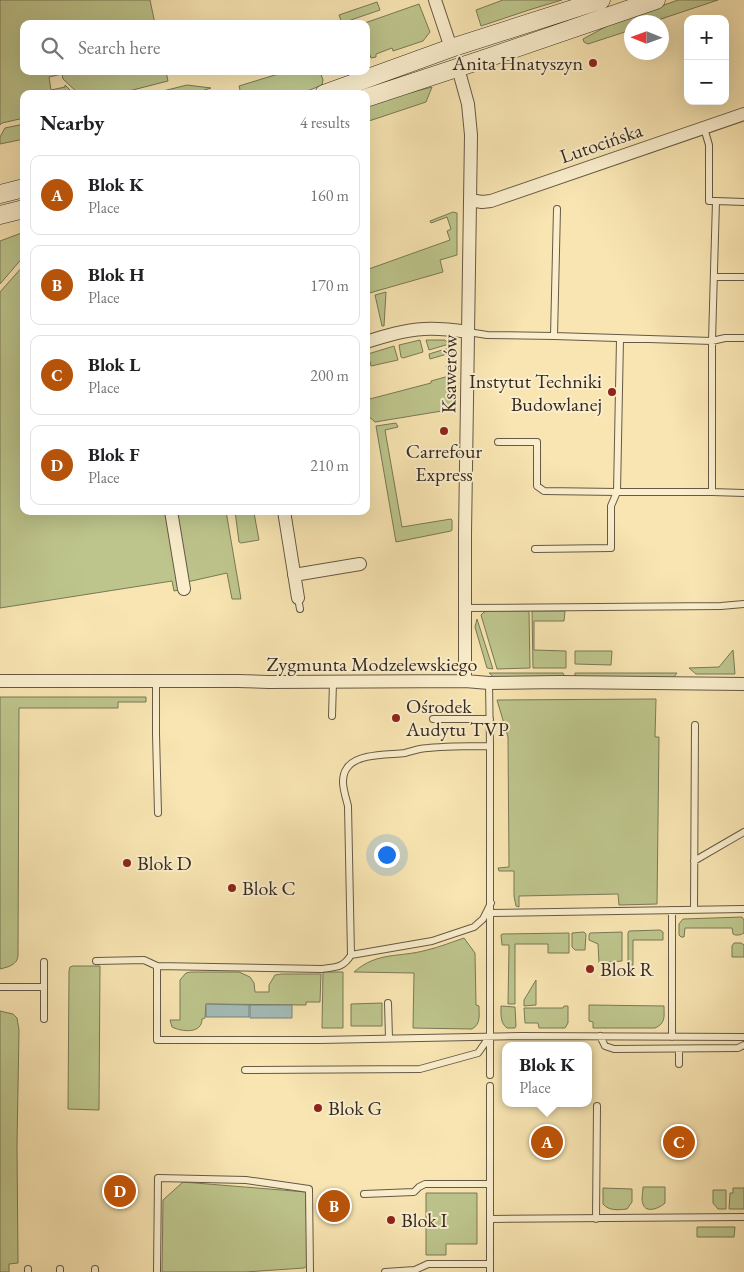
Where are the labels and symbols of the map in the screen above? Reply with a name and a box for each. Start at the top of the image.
north arrow [624,15,669,60]
place label: Anita Hnatyszyn [451,50,583,76]
marker: Anita Hnatyszyn [587,57,599,69]
street label: Lutocińska [556,117,646,169]
street label: Ksawerów [435,334,463,414]
place label: Instytut Techniki Budowlanej [469,368,602,417]
marker: Instytut Techniki Budowlanej [606,386,618,398]
marker: Carrefour Express [438,425,450,437]
place label: Carrefour Express [406,438,482,487]
street label: Zygmunta Modzelewskiego [267,651,478,677]
place label: Ośrodek Audytu TVP [405,693,509,742]
marker: Ośrodek Audytu TVP [390,712,402,724]
your location [374,842,400,868]
place label: Blok D [137,850,192,876]
marker: Blok D [121,857,133,869]
place label: Blok C [242,875,296,901]
marker: Blok C [226,882,238,894]
place label: Blok R [600,956,655,982]
marker: Blok R [584,963,596,975]
place label: Blok G [328,1095,382,1121]
marker: Blok G [312,1102,324,1114]
pin: A [531,1123,563,1161]
pin: C [663,1123,695,1161]
pin: D [104,1172,136,1210]
pin: B [318,1187,350,1225]
place label: Blok I [401,1207,448,1233]
marker: Blok I [385,1214,397,1226]

